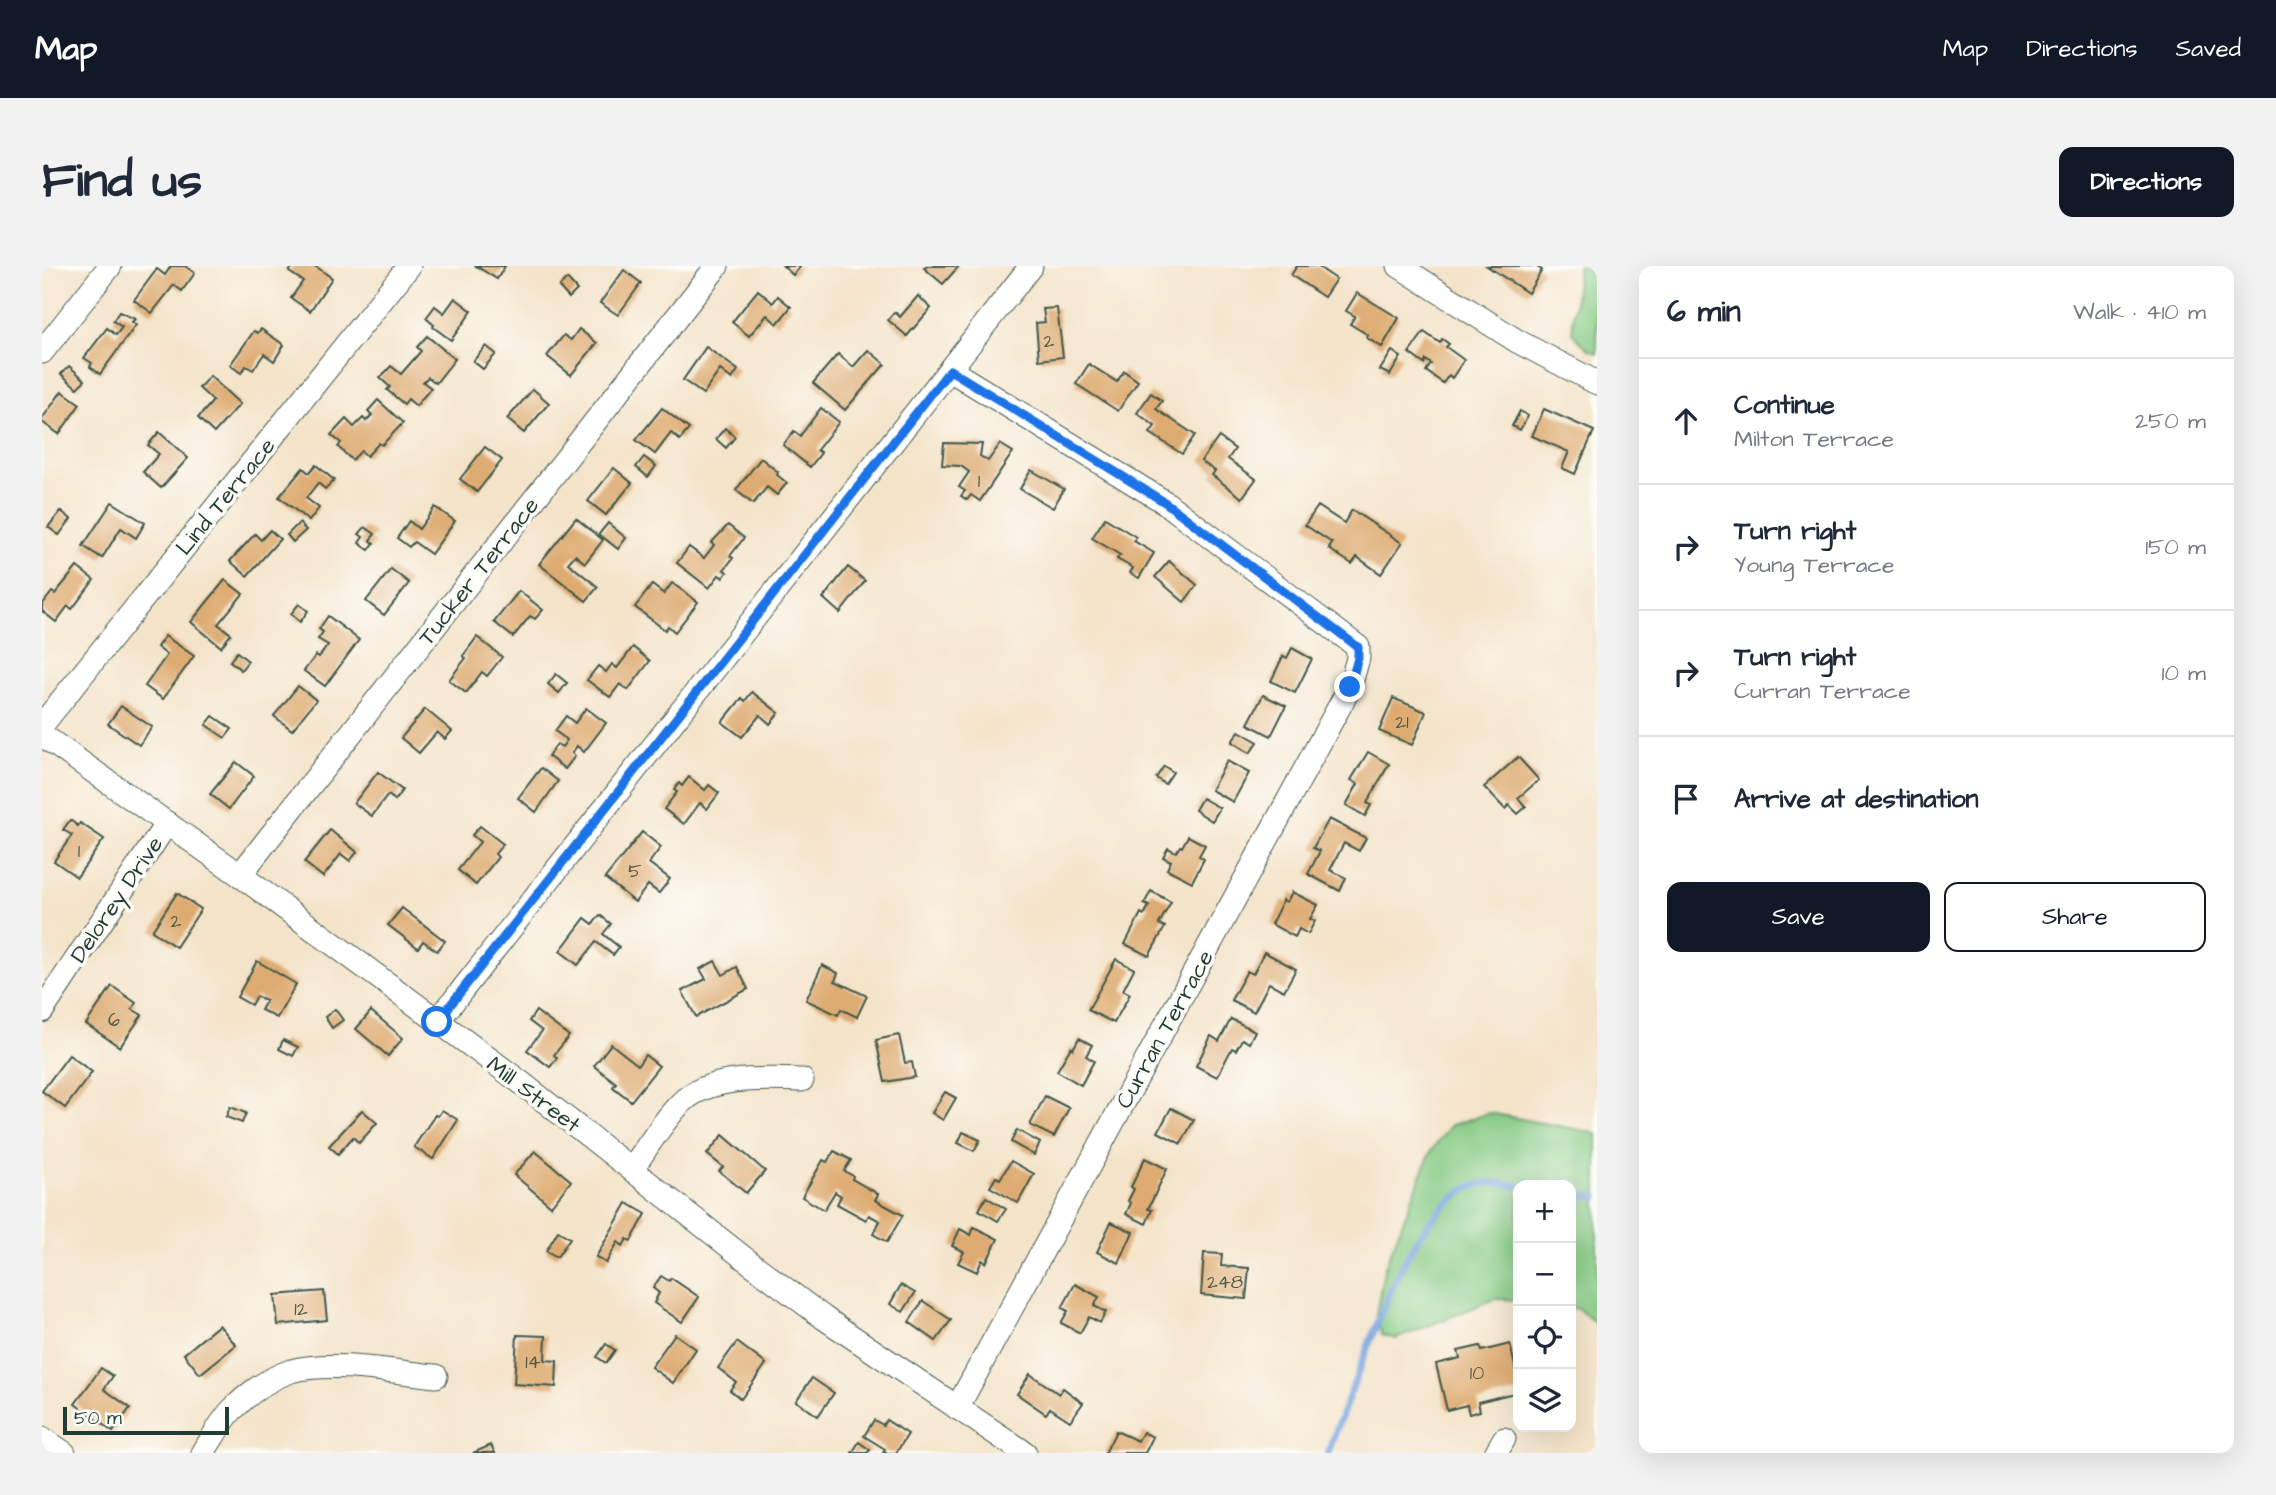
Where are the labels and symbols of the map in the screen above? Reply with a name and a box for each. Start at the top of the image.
house number: 2 [1044,328,1055,355]
street label: Lind Terrace [168,431,283,562]
house number: 1 [978,468,981,495]
street label: Tucker Terrace [411,491,547,652]
route end [1334,671,1365,702]
house number: 21 [1395,709,1409,736]
street label: Delorey Drive [63,830,172,970]
house number: 1 [78,838,81,865]
house number: 5 [628,858,642,885]
house number: 2 [171,908,182,935]
street label: Curran Terrace [1108,944,1222,1114]
route start [421,1006,452,1037]
house number: 6 [108,1007,120,1034]
street label: Mill Street [480,1049,587,1141]
house number: 248 [1207,1269,1243,1296]
house number: 12 [294,1296,308,1323]
house number: 14 [525,1349,541,1376]
house number: 10 [1470,1360,1484,1387]
scale bar [63,1404,229,1436]

